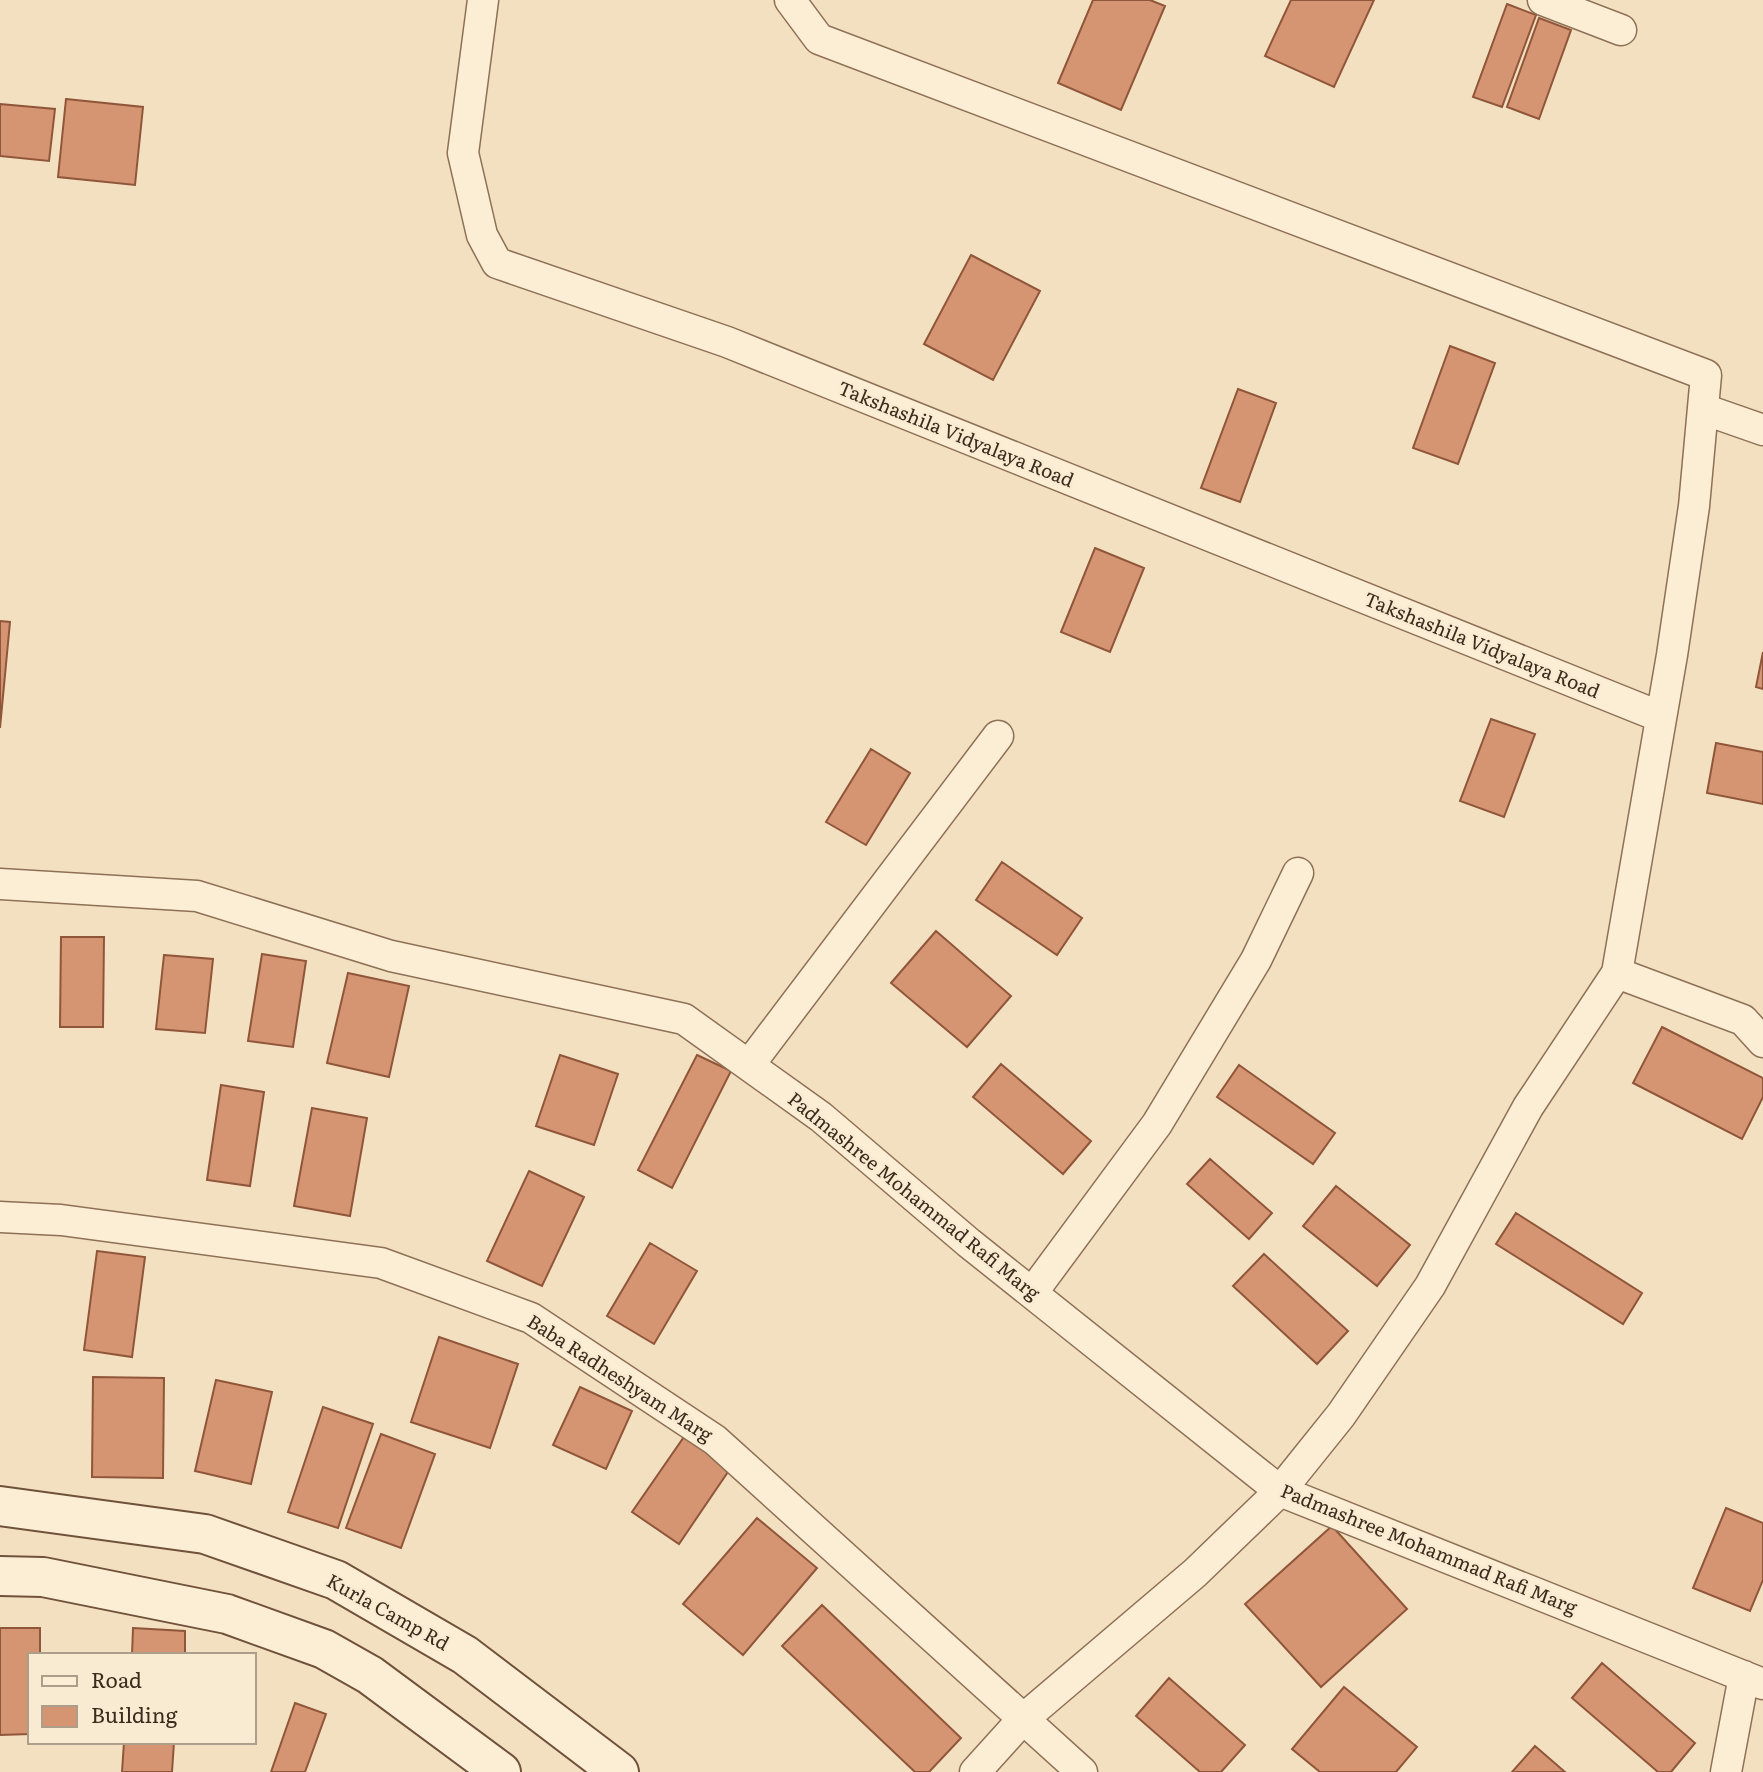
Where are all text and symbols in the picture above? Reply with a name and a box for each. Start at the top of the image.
street label: Takshashila Vidyalaya Road [834,373,1079,493]
street label: Takshashila Vidyalaya Road [1360,584,1605,704]
street label: Padmashree Mohammad Rafi Marg [783,1084,1047,1306]
street label: Baba Radheshyam Marg [522,1306,719,1448]
street label: Padmashree Mohammad Rafi Marg [1277,1476,1582,1621]
street label: Kurla Camp Rd [322,1566,455,1657]
legend [28,1653,256,1744]
text: Road [91,1663,142,1694]
text: Building [91,1698,178,1729]

